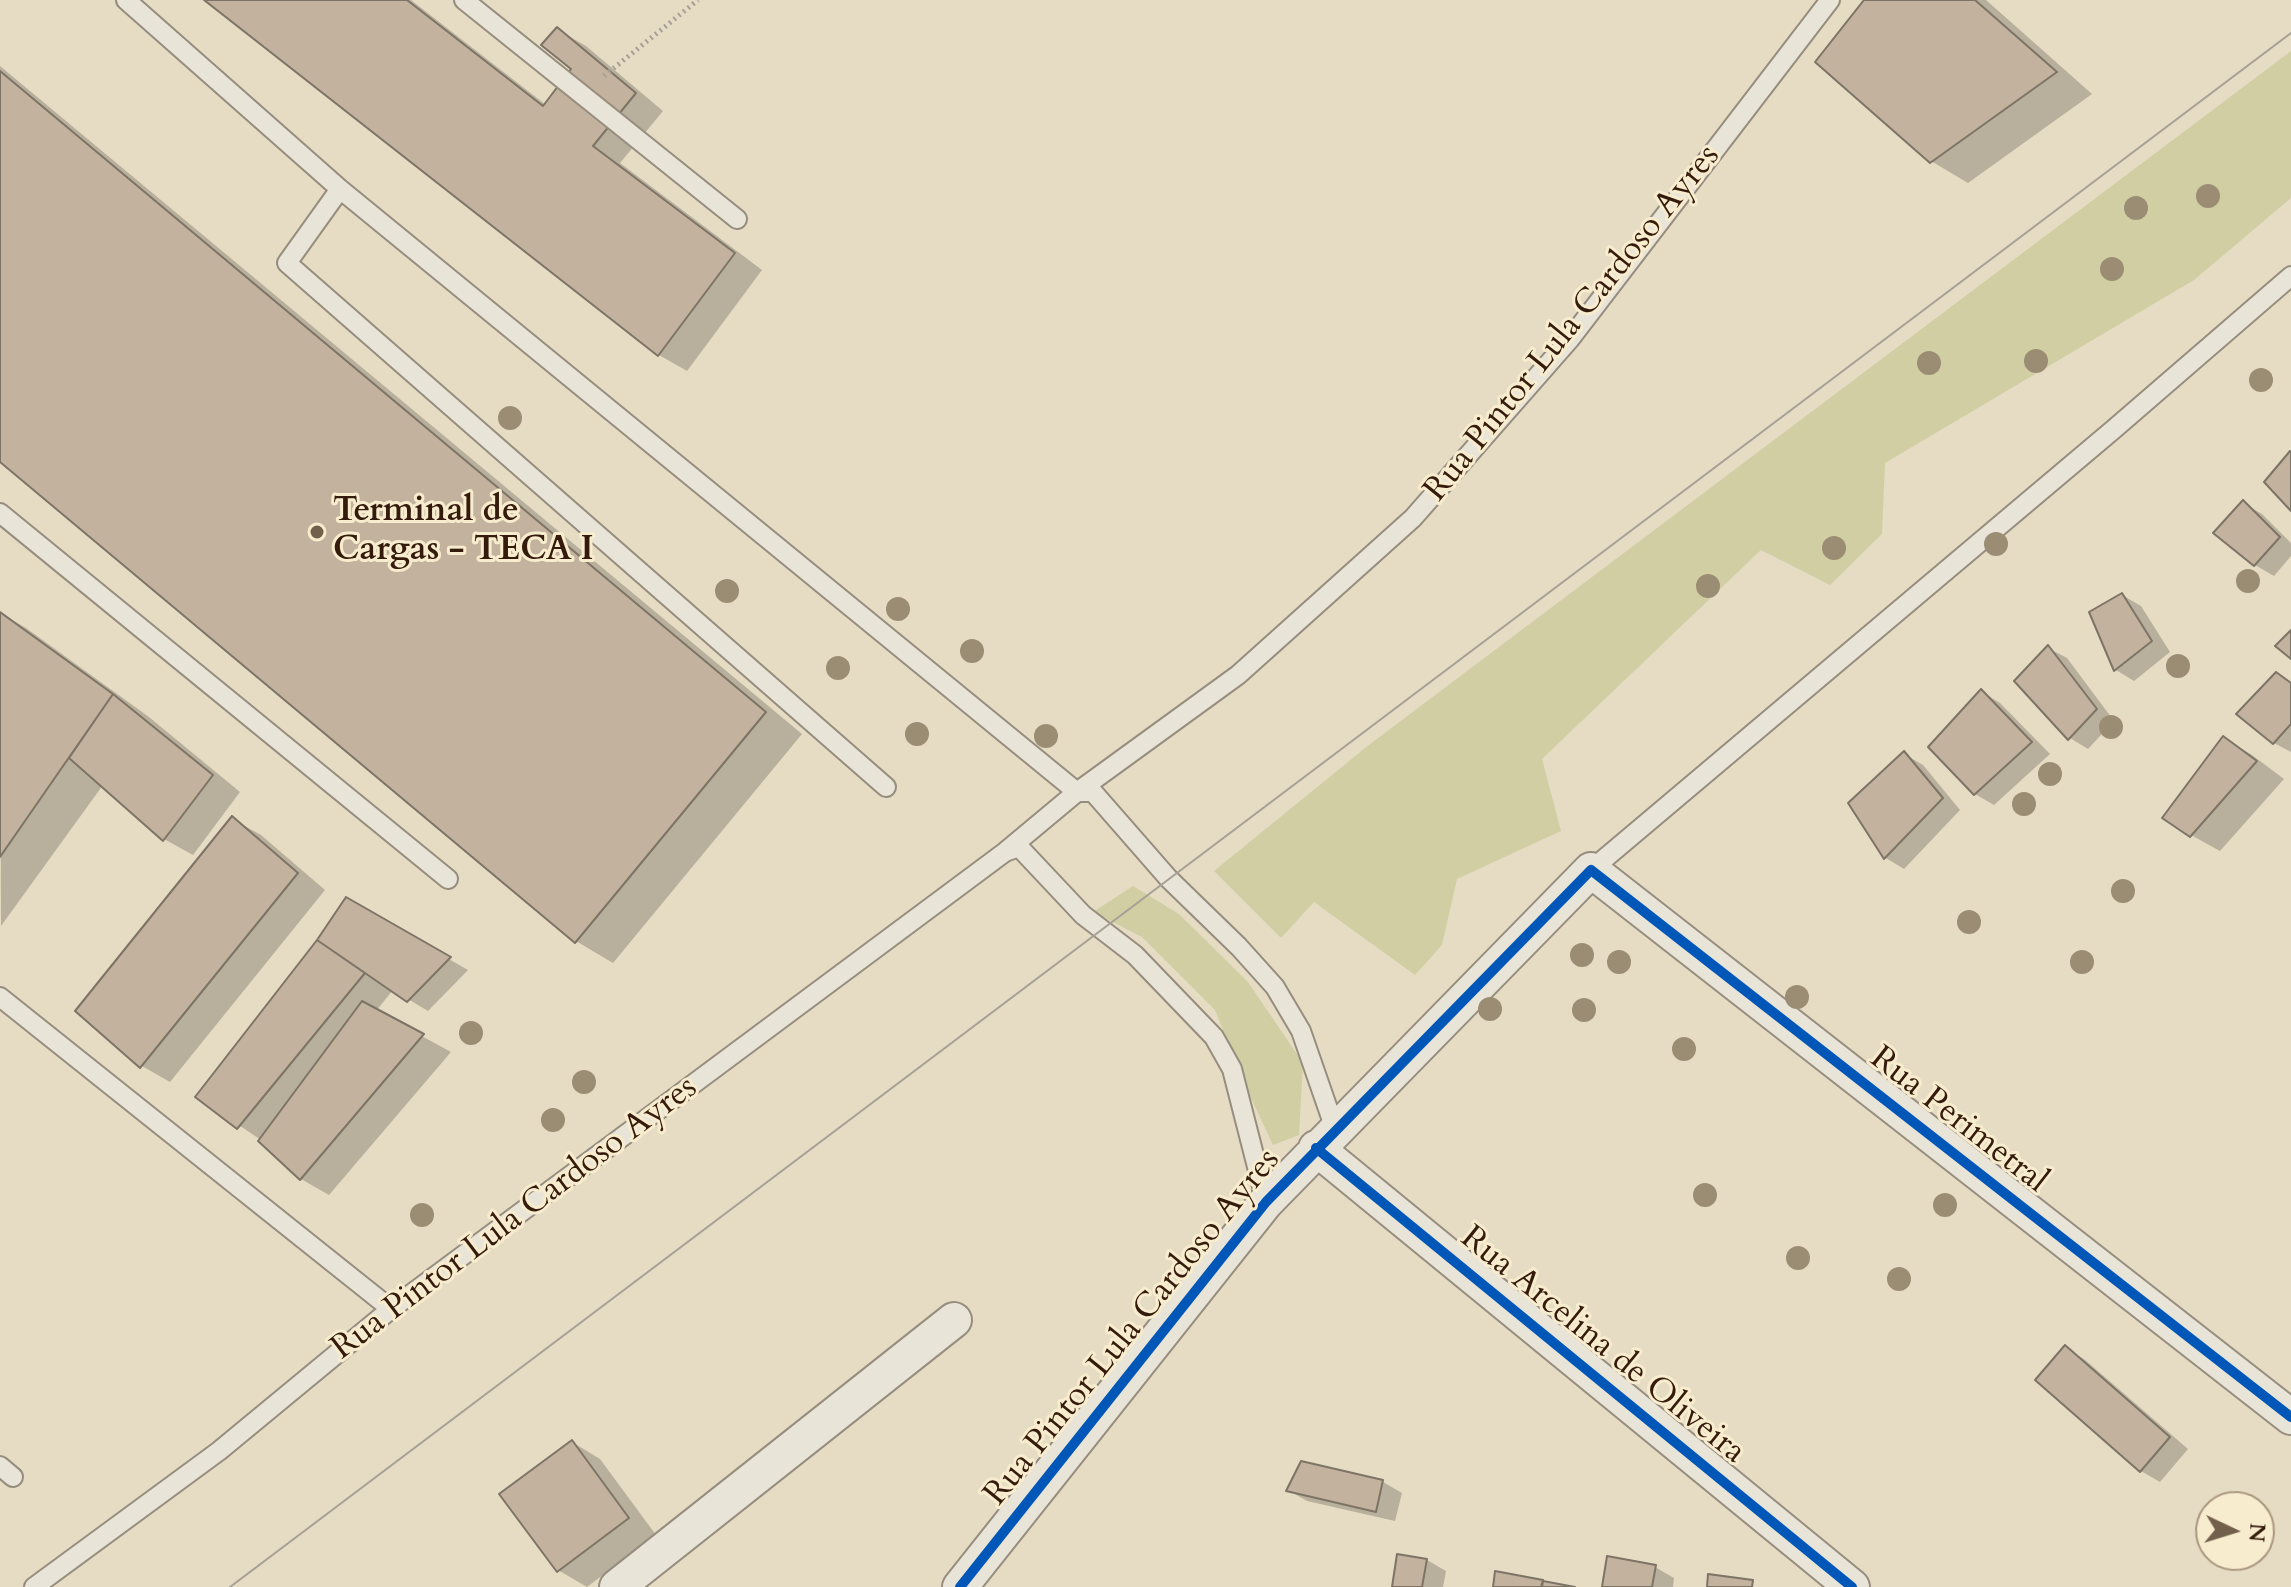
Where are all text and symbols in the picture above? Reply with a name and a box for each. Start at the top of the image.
street label: Rua Pintor Lula Cardoso Ayres [1416,137,1730,511]
place label: Terminal de Cargas - TECA I [333,492,594,572]
marker: Terminal de Cargas - TECA I [308,523,326,541]
street label: Rua Perimetral [1861,1039,2055,1203]
street label: Rua Pintor Lula Cardoso Ayres [324,1068,706,1370]
street label: Rua Pintor Lula Cardoso Ayres [976,1141,1290,1515]
street label: Rua Arcelina de Oliveira [1451,1219,1753,1473]
north arrow [2195,1491,2275,1571]
text: N [2241,1522,2273,1543]

